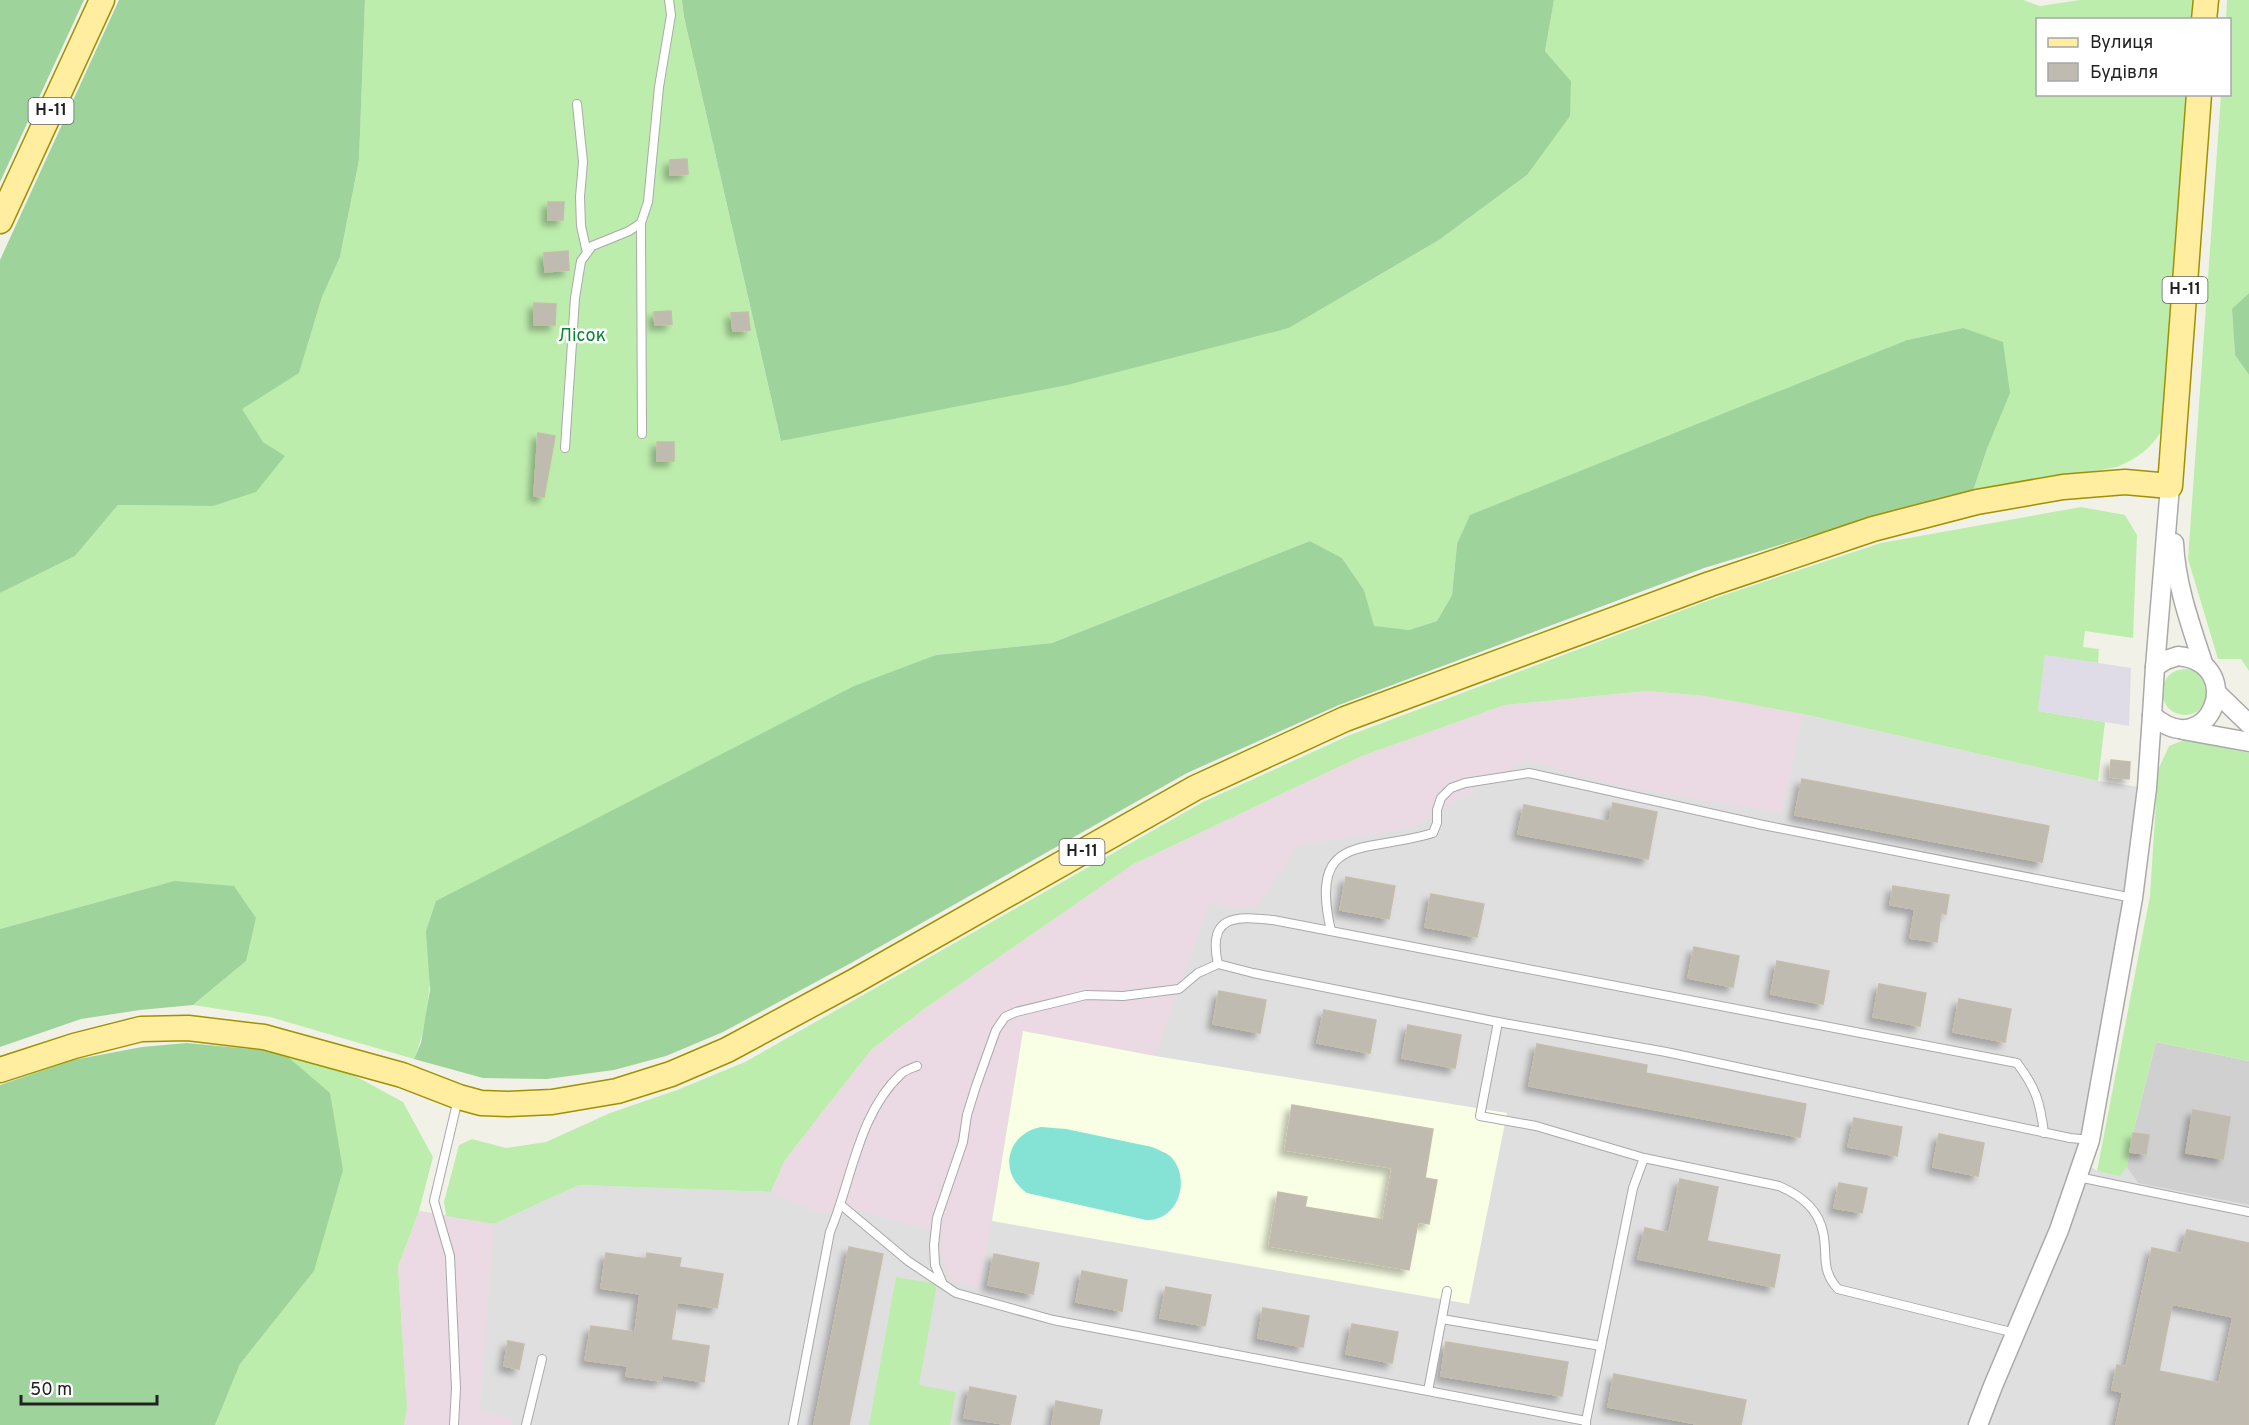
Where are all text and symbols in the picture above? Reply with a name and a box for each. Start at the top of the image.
legend [2036,18,2231,96]
text: Вулиця [2090,32,2153,55]
text: Будівля [2090,62,2158,85]
road number: Н-11 [28,98,74,124]
road number: Н-11 [2162,277,2208,303]
park label: Лісок [558,325,606,348]
road number: Н-11 [1060,839,1104,865]
scale bar [21,1368,158,1406]
text: 50 m [30,1379,72,1402]

